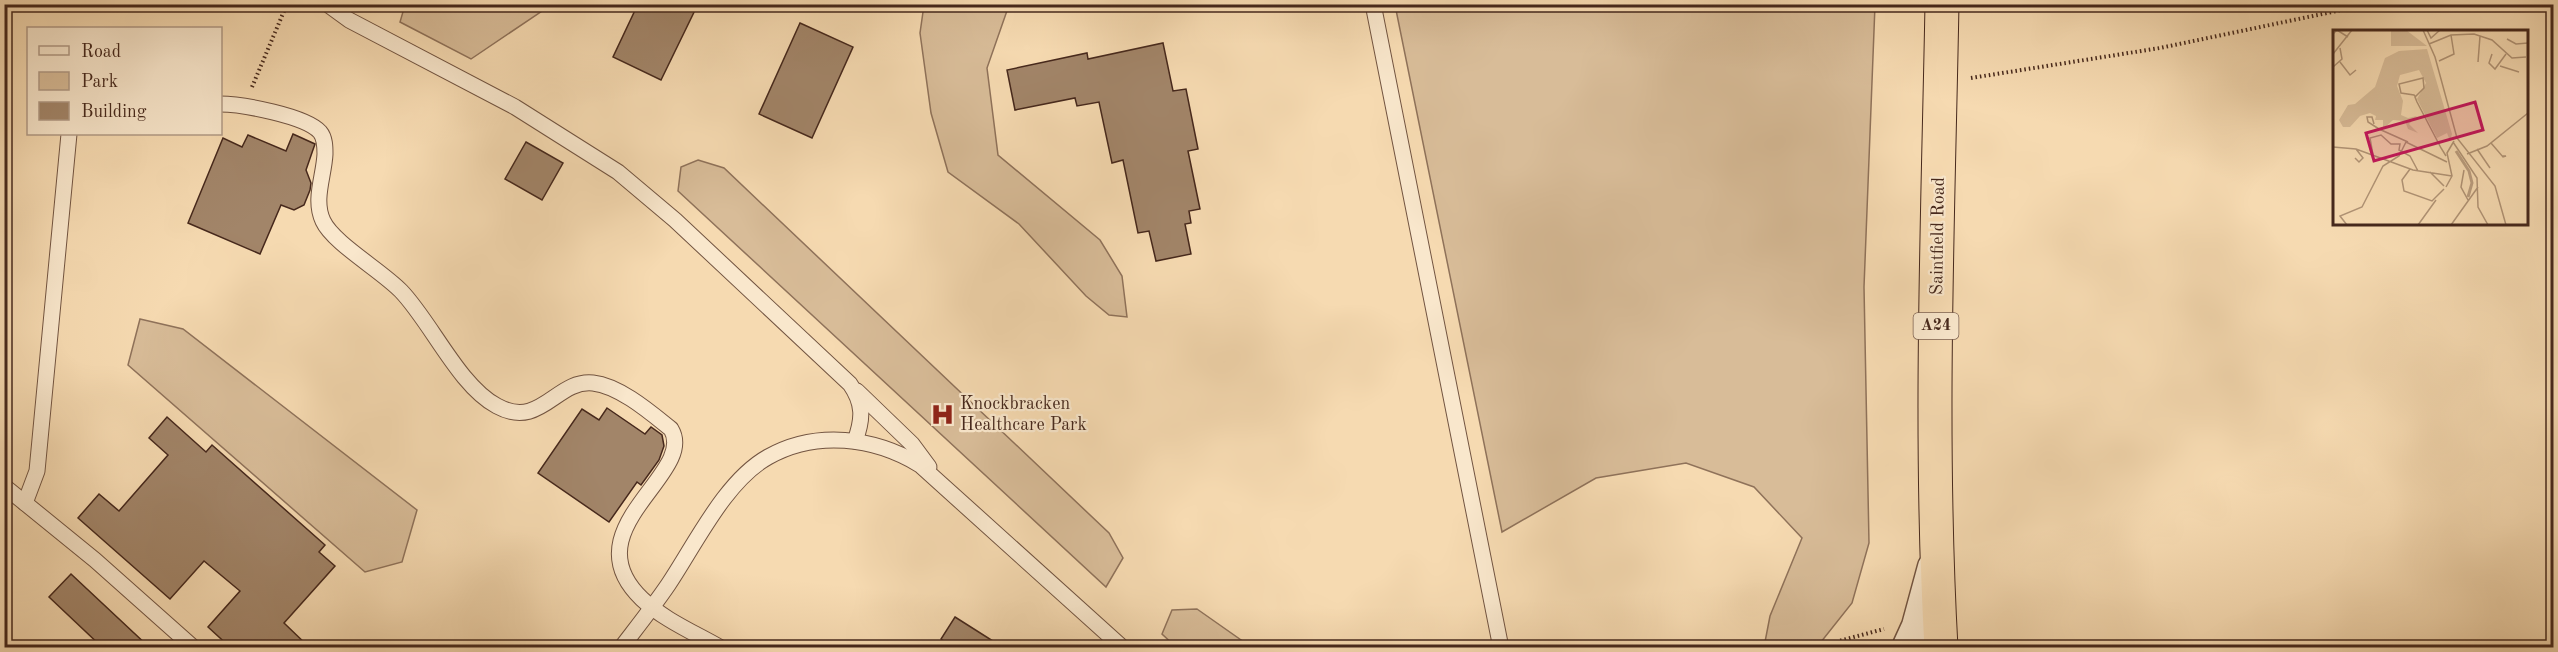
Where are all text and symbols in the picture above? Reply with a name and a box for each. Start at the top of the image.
legend [27,27,222,135]
inset map [2333,30,2528,225]
text: Road [81,43,121,61]
text: Park [81,73,118,91]
text: Building [81,103,147,121]
street label: Saintfield Road [1928,177,1948,295]
road number: A24 [1914,313,1958,339]
place label: Knockbracken Healthcare Park [960,395,1087,434]
hospital icon: Knockbracken Healthcare Park [929,401,955,427]

